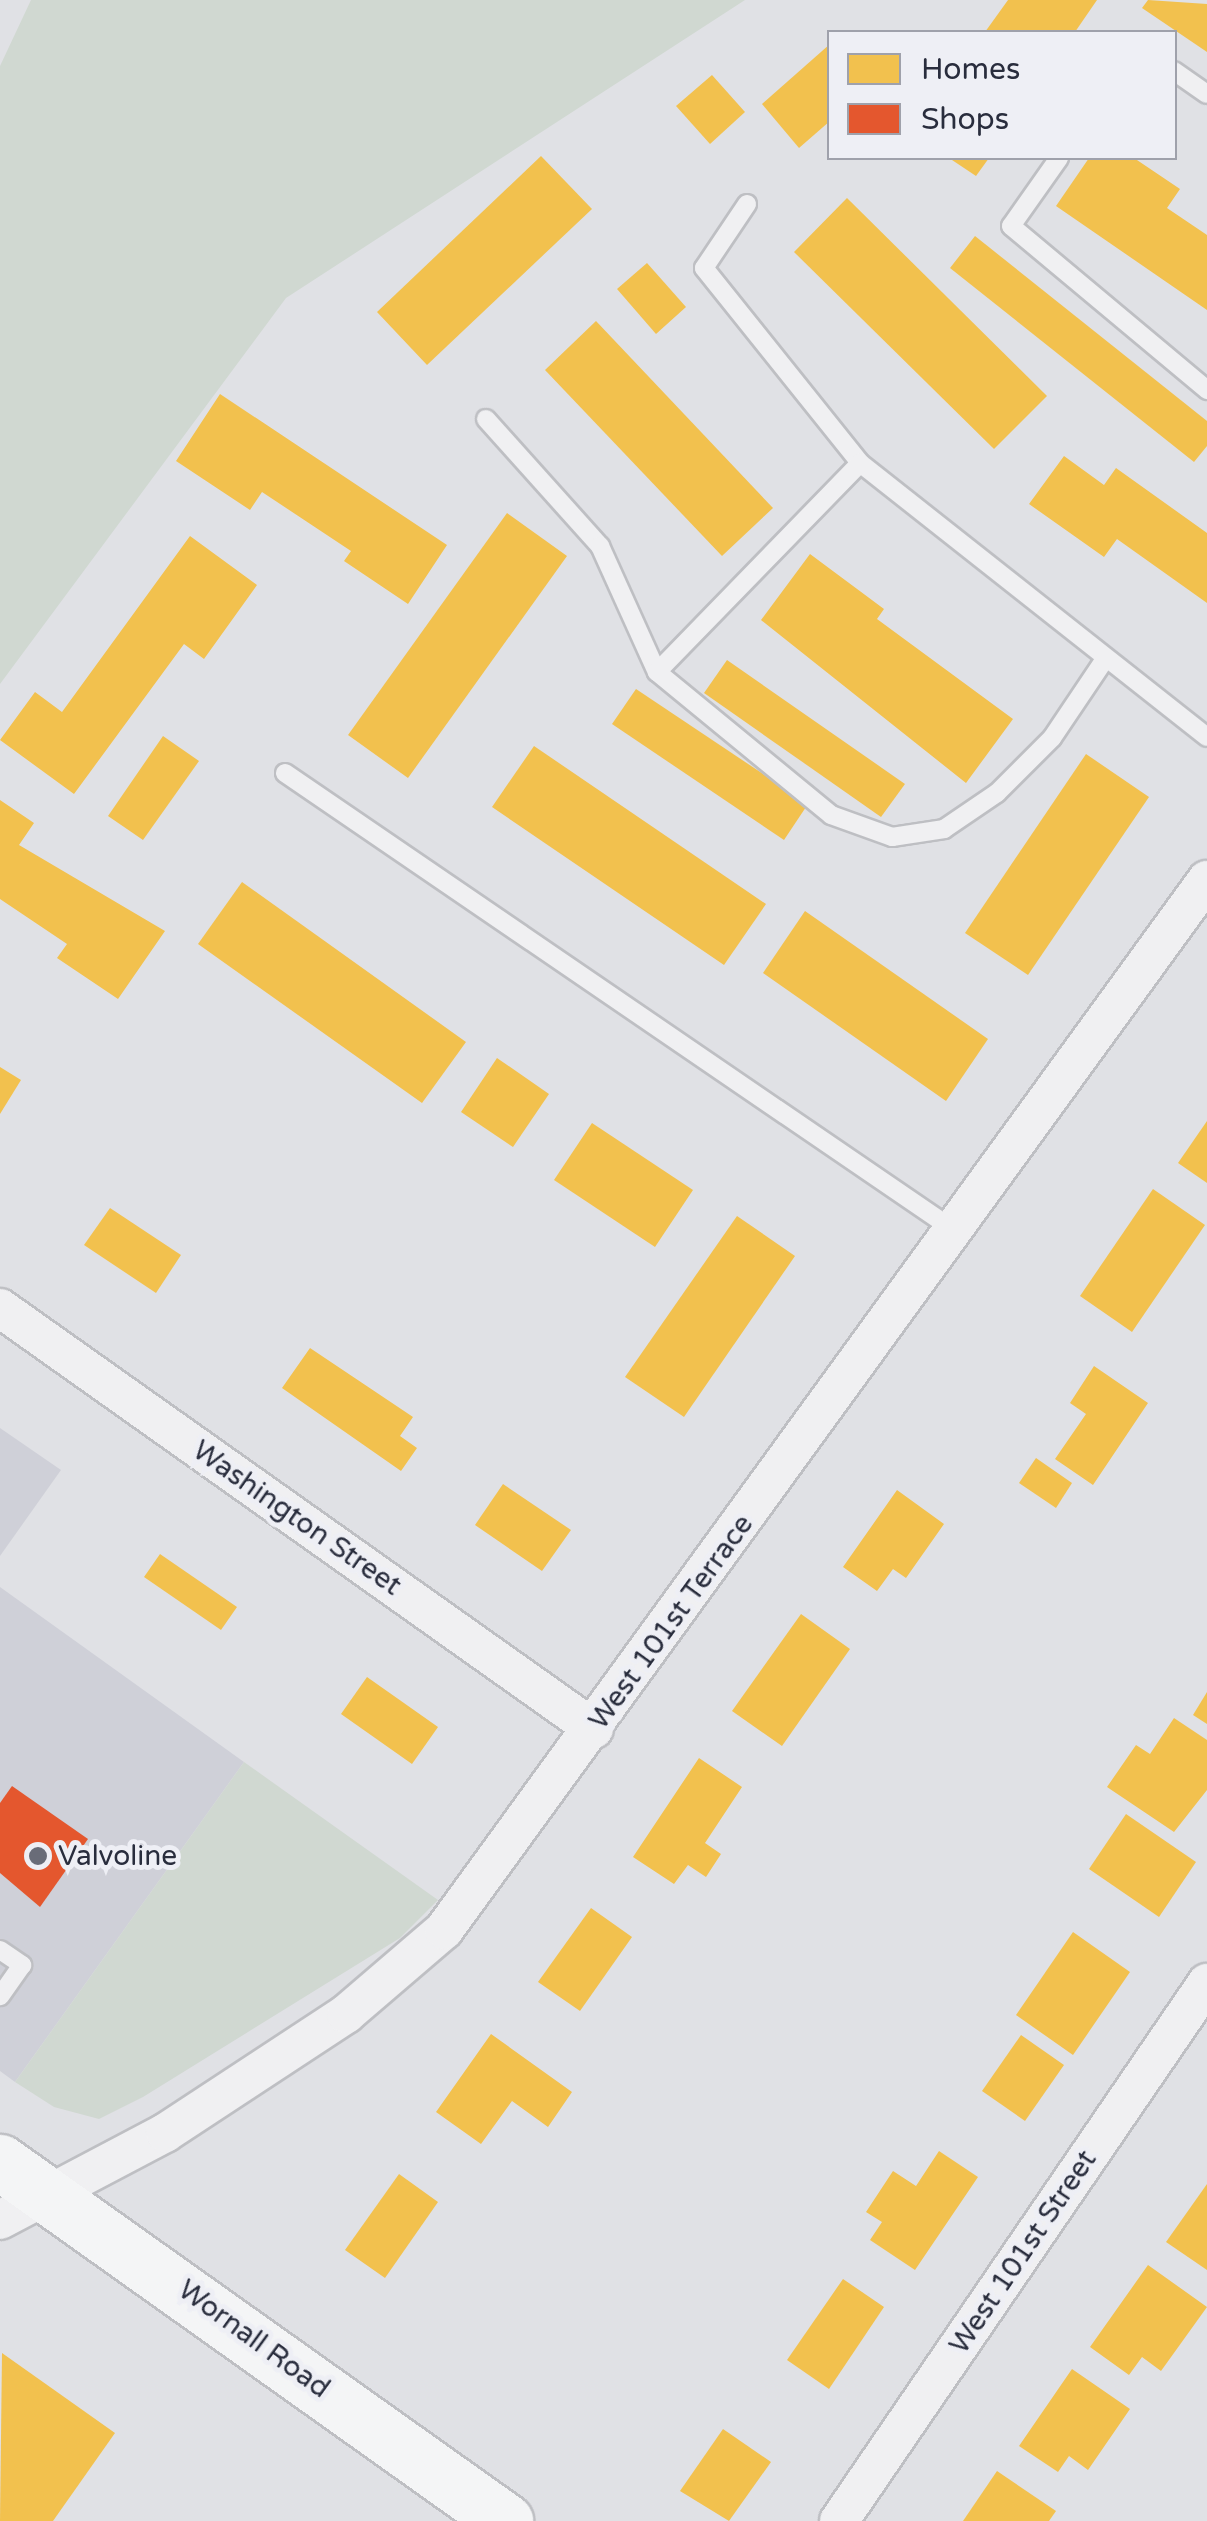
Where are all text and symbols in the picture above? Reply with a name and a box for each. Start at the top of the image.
legend [827,30,1177,160]
text: Homes [921,51,1020,88]
text: Shops [921,101,1009,138]
street label: Washington Street [186,1433,408,1603]
street label: West 101st Terrace [582,1508,760,1736]
place label: Valvoline [58,1839,177,1873]
marker: Valvoline [27,1845,49,1867]
street label: West 101st Street [942,2144,1104,2360]
street label: Wornall Road [172,2273,336,2405]

